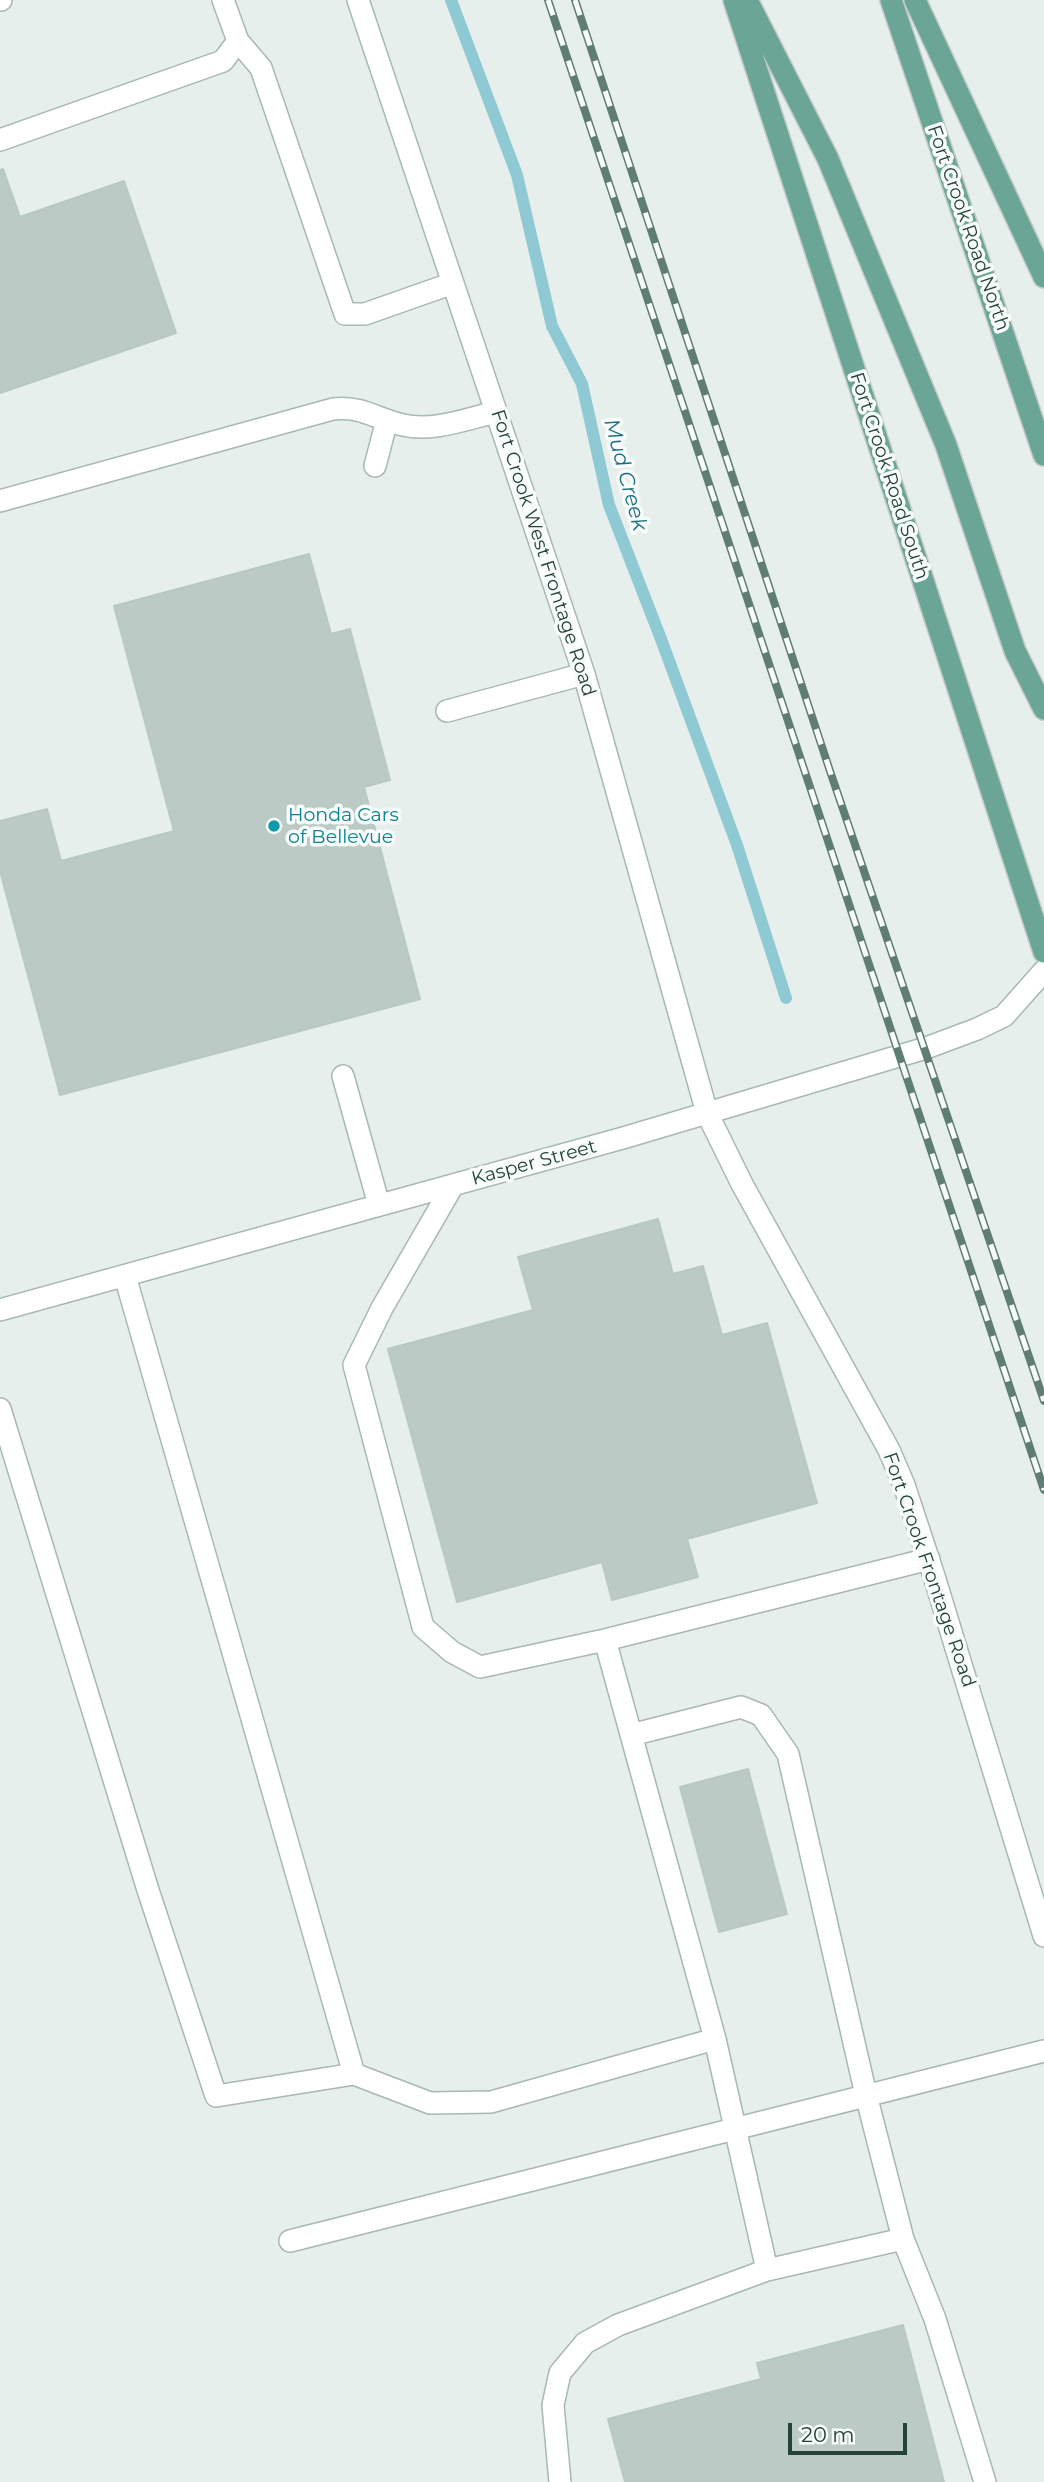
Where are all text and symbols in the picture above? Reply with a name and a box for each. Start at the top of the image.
street label: Fort Crook Road North [922,122,1014,334]
street label: Fort Crook Road South [845,369,933,583]
street label: Fort Crook West Frontage Road [486,407,600,699]
water label: Mud Creek [598,416,652,534]
place label: Honda Cars of Bellevue [288,804,399,848]
marker: Honda Cars of Bellevue [266,818,282,834]
street label: Kasper Street [469,1135,599,1191]
street label: Fort Crook Frontage Road [878,1450,980,1690]
scale bar [792,2408,911,2452]
text: 20 m [801,2422,855,2447]

